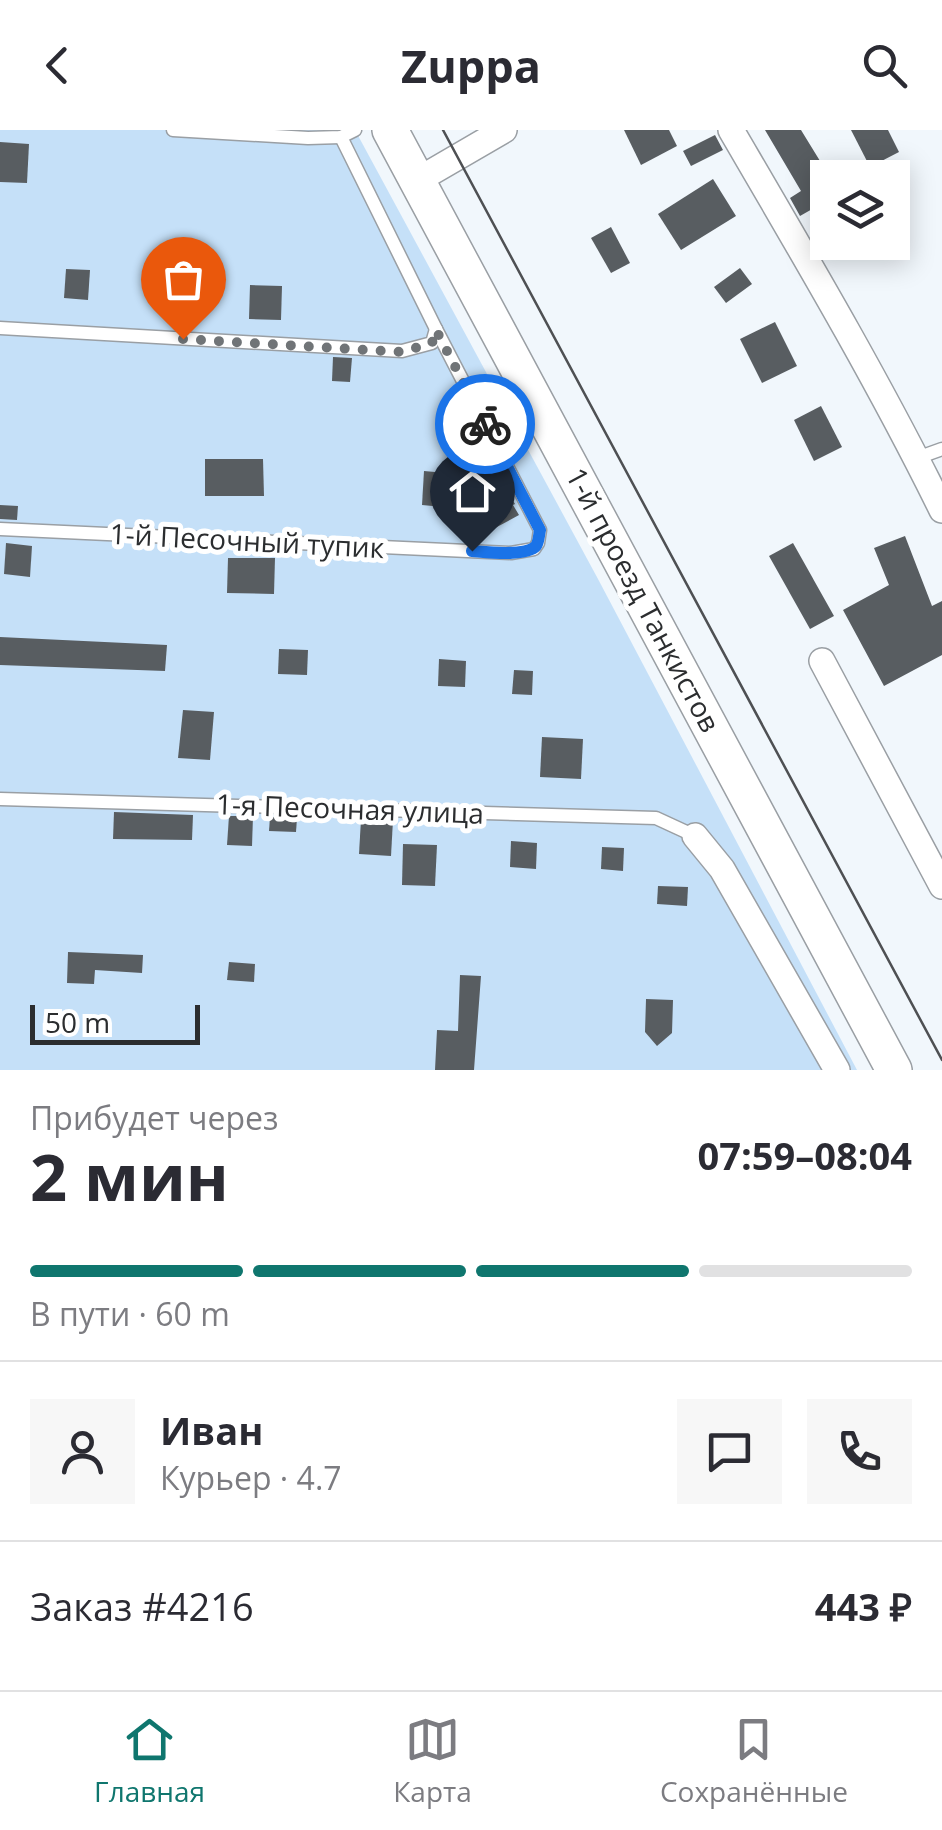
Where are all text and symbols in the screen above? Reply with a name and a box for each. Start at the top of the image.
text: Zuppa [401,35,541,96]
icon: back [30,38,85,93]
icon: search [857,38,912,93]
map controls [810,160,910,260]
button: layers [810,160,910,260]
pin [141,237,226,340]
icon: bag [156,252,211,307]
courier [435,374,535,474]
icon: bike [458,397,513,452]
pin [430,449,515,552]
street label: 1-й проезд Танкистов [558,461,730,738]
icon: home [445,464,500,519]
street label: 1-й Песочный тупик [109,514,386,566]
street label: 1-я Песочная улица [215,784,485,832]
scale bar [30,1000,200,1044]
text: 50 m [45,1003,110,1041]
text: Прибудет через [30,1096,278,1139]
text: 07:59–08:04 [698,1129,912,1181]
text: 2 мин [30,1132,229,1220]
text: В пути · 60 m [30,1292,230,1335]
button: person [30,1399,135,1504]
button: chat [677,1399,782,1504]
button: phone [807,1399,912,1504]
text: Иван [160,1404,263,1456]
text: Курьер · 4.7 [160,1456,342,1499]
text: Заказ #4216 [30,1580,254,1632]
text: 443 ₽ [815,1580,912,1632]
tab: Главная [94,1712,205,1810]
tab: Карта [393,1712,472,1810]
tab: Сохранённые [660,1712,848,1810]

